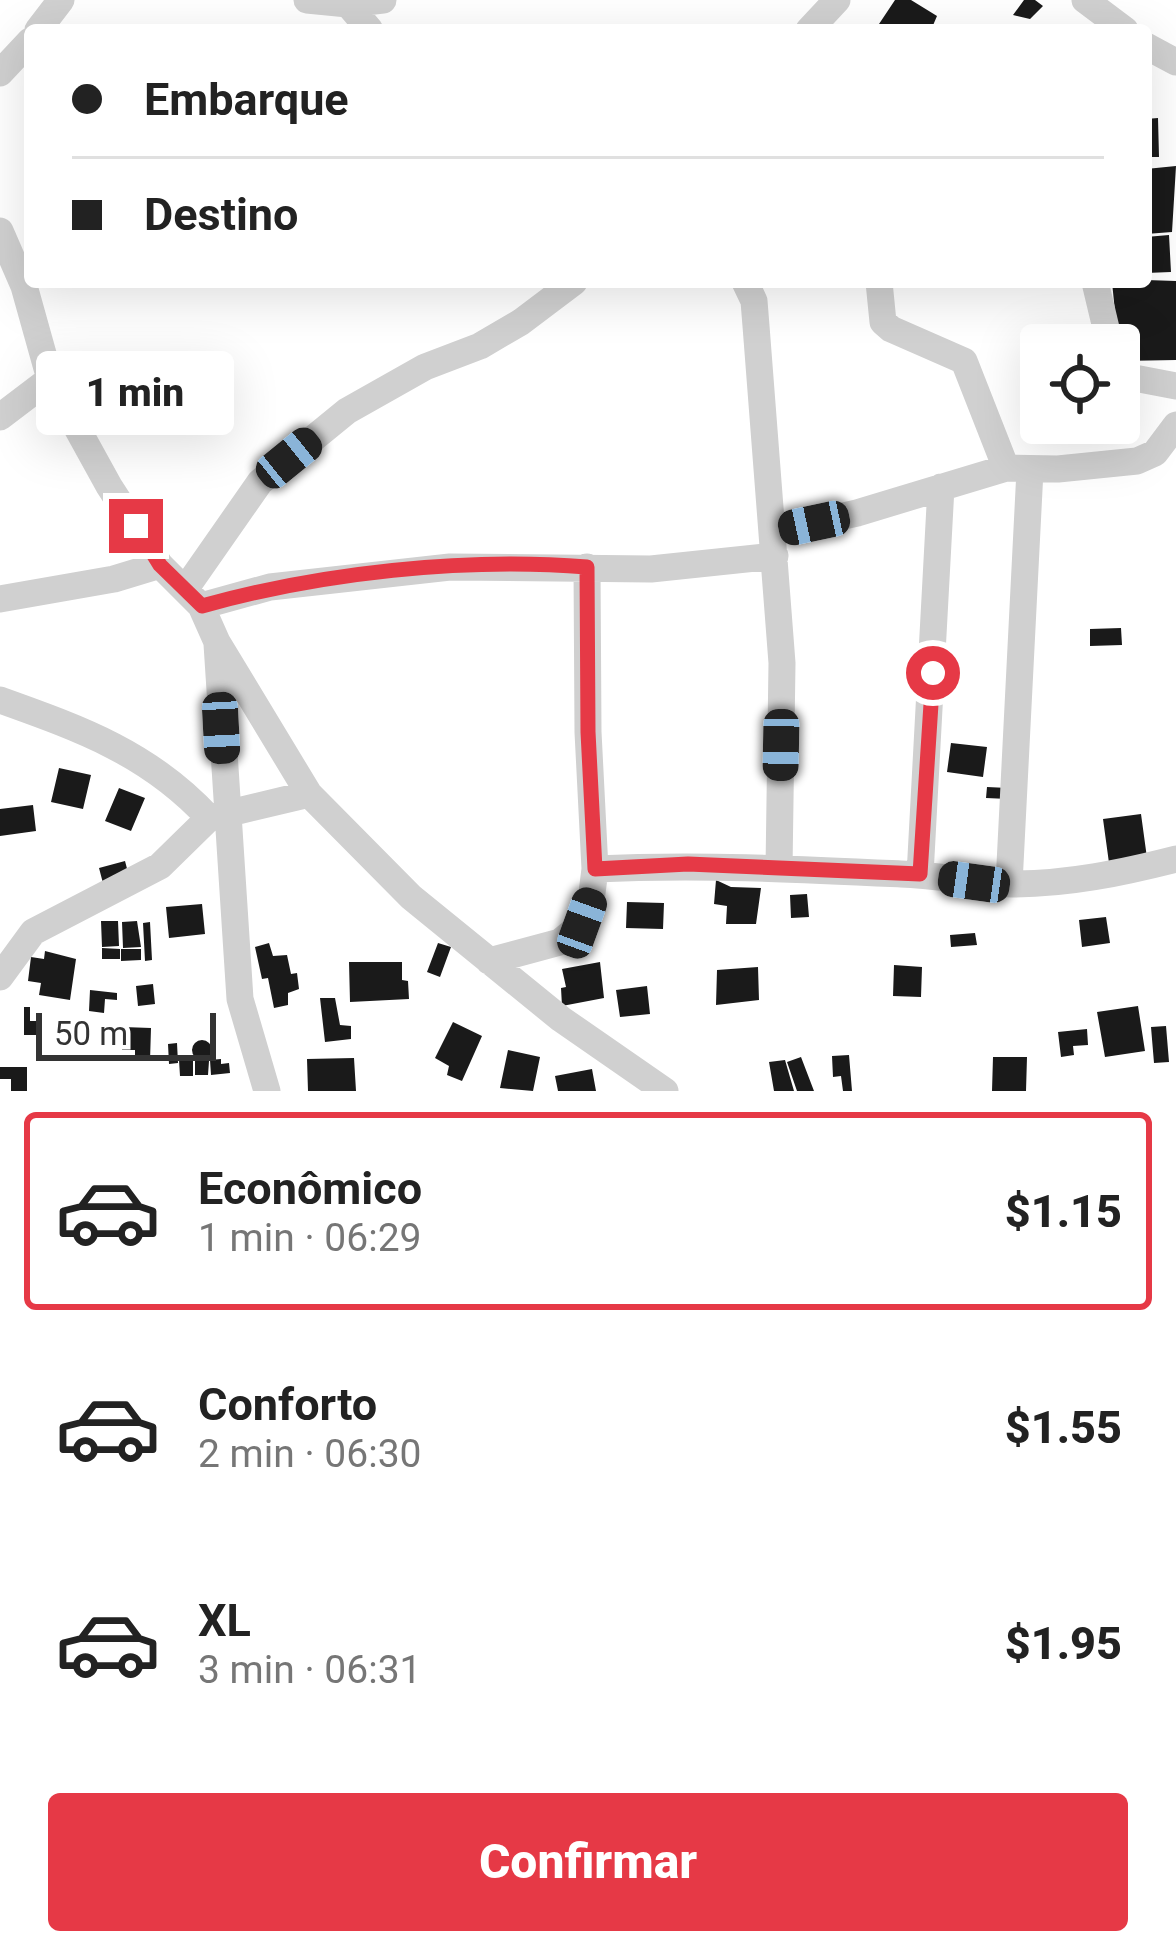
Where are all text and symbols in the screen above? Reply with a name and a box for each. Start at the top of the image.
text: Embarque [144,73,349,126]
text: Destino [144,188,298,241]
map controls [1020,324,1140,444]
button: locate [1020,324,1140,444]
callout: 1 min [37,352,235,436]
text: 1 min [86,370,184,416]
car [250,421,328,495]
car [775,498,853,548]
route end [109,499,163,553]
route start [906,646,960,700]
car [201,691,241,765]
car [762,709,800,781]
car [936,859,1012,905]
car [553,883,611,963]
scale bar [36,1007,216,1060]
text: 50 m [54,1014,128,1053]
icon: car [54,1157,162,1265]
text: Econômico [198,1162,422,1215]
text: $1.15 [1005,1185,1122,1238]
text: 1 min · 06:29 [198,1215,421,1261]
icon: car [54,1373,162,1481]
text: Conforto [198,1378,377,1431]
text: $1.55 [1005,1401,1122,1454]
text: 2 min · 06:30 [198,1431,421,1477]
icon: car [54,1589,162,1697]
text: XL [198,1594,251,1647]
text: $1.95 [1005,1617,1122,1670]
text: 3 min · 06:31 [198,1647,421,1693]
button: Confirmar [48,1793,1128,1931]

